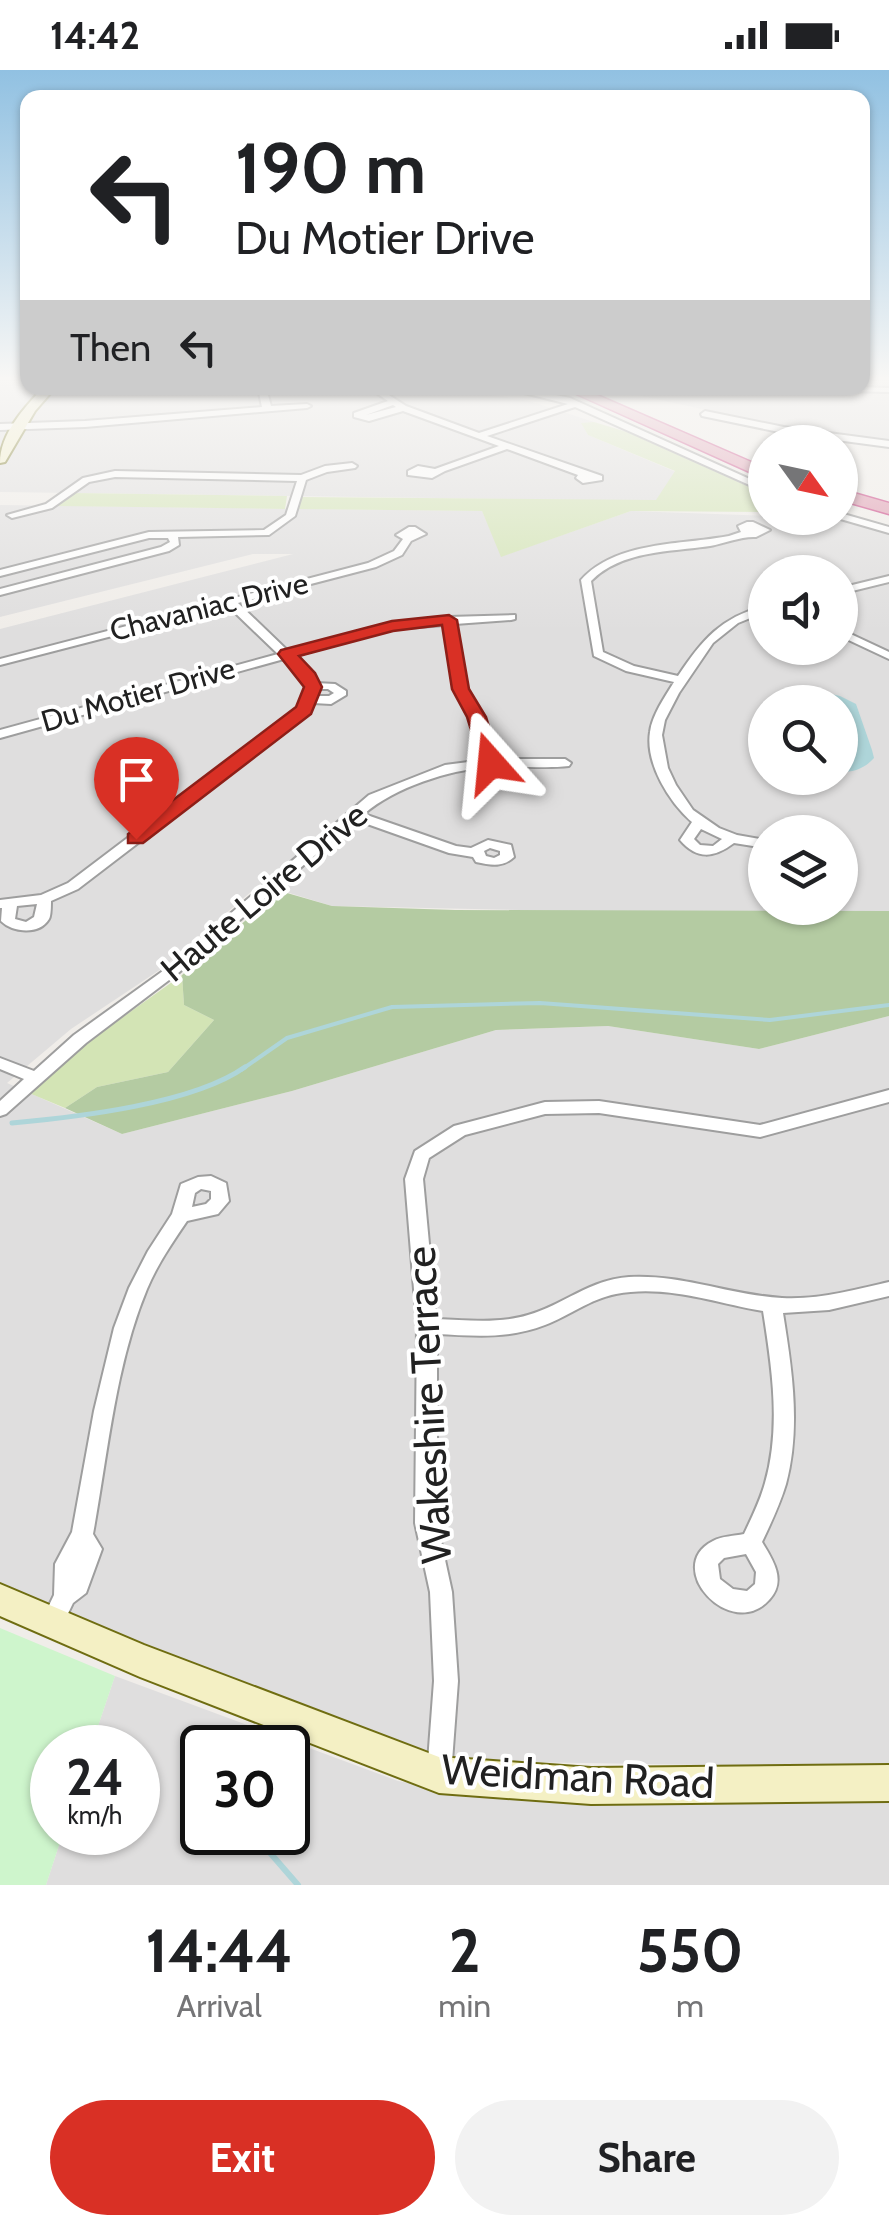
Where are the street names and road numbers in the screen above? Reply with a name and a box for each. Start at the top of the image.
street label: Chavaniac Drive [106,564,312,649]
street label: Du Motier Drive [37,649,239,740]
street label: Haute Loire Drive [152,793,375,990]
street label: Wakeshire Terrace [394,1245,462,1565]
street label: Weidman Road [440,1743,716,1809]

